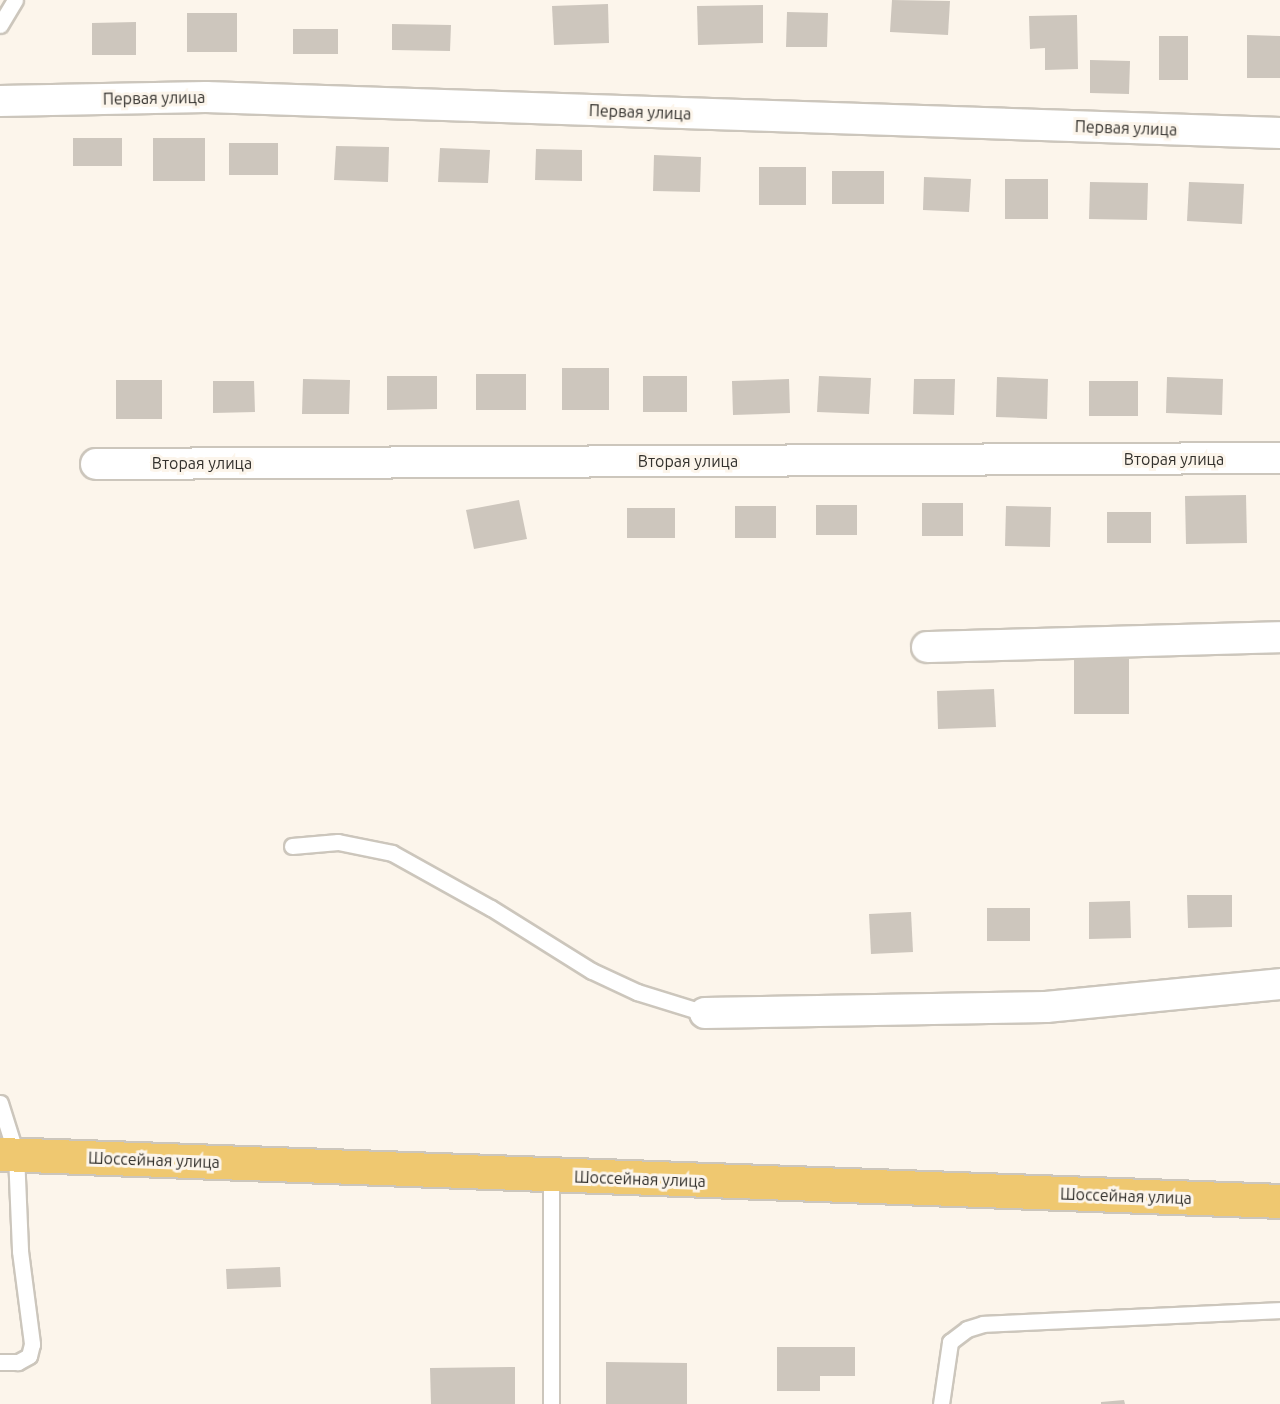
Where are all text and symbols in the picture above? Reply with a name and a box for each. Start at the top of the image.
street label: Первая улица [103,88,205,108]
street label: Первая улица [589,101,691,123]
street label: Первая улица [1075,117,1177,139]
street label: Вторая улица [1124,449,1224,469]
street label: Вторая улица [638,451,738,471]
street label: Вторая улица [152,453,252,473]
street label: Шоссейная улица [88,1148,220,1172]
street label: Шоссейная улица [574,1167,706,1191]
street label: Шоссейная улица [1060,1184,1192,1208]

